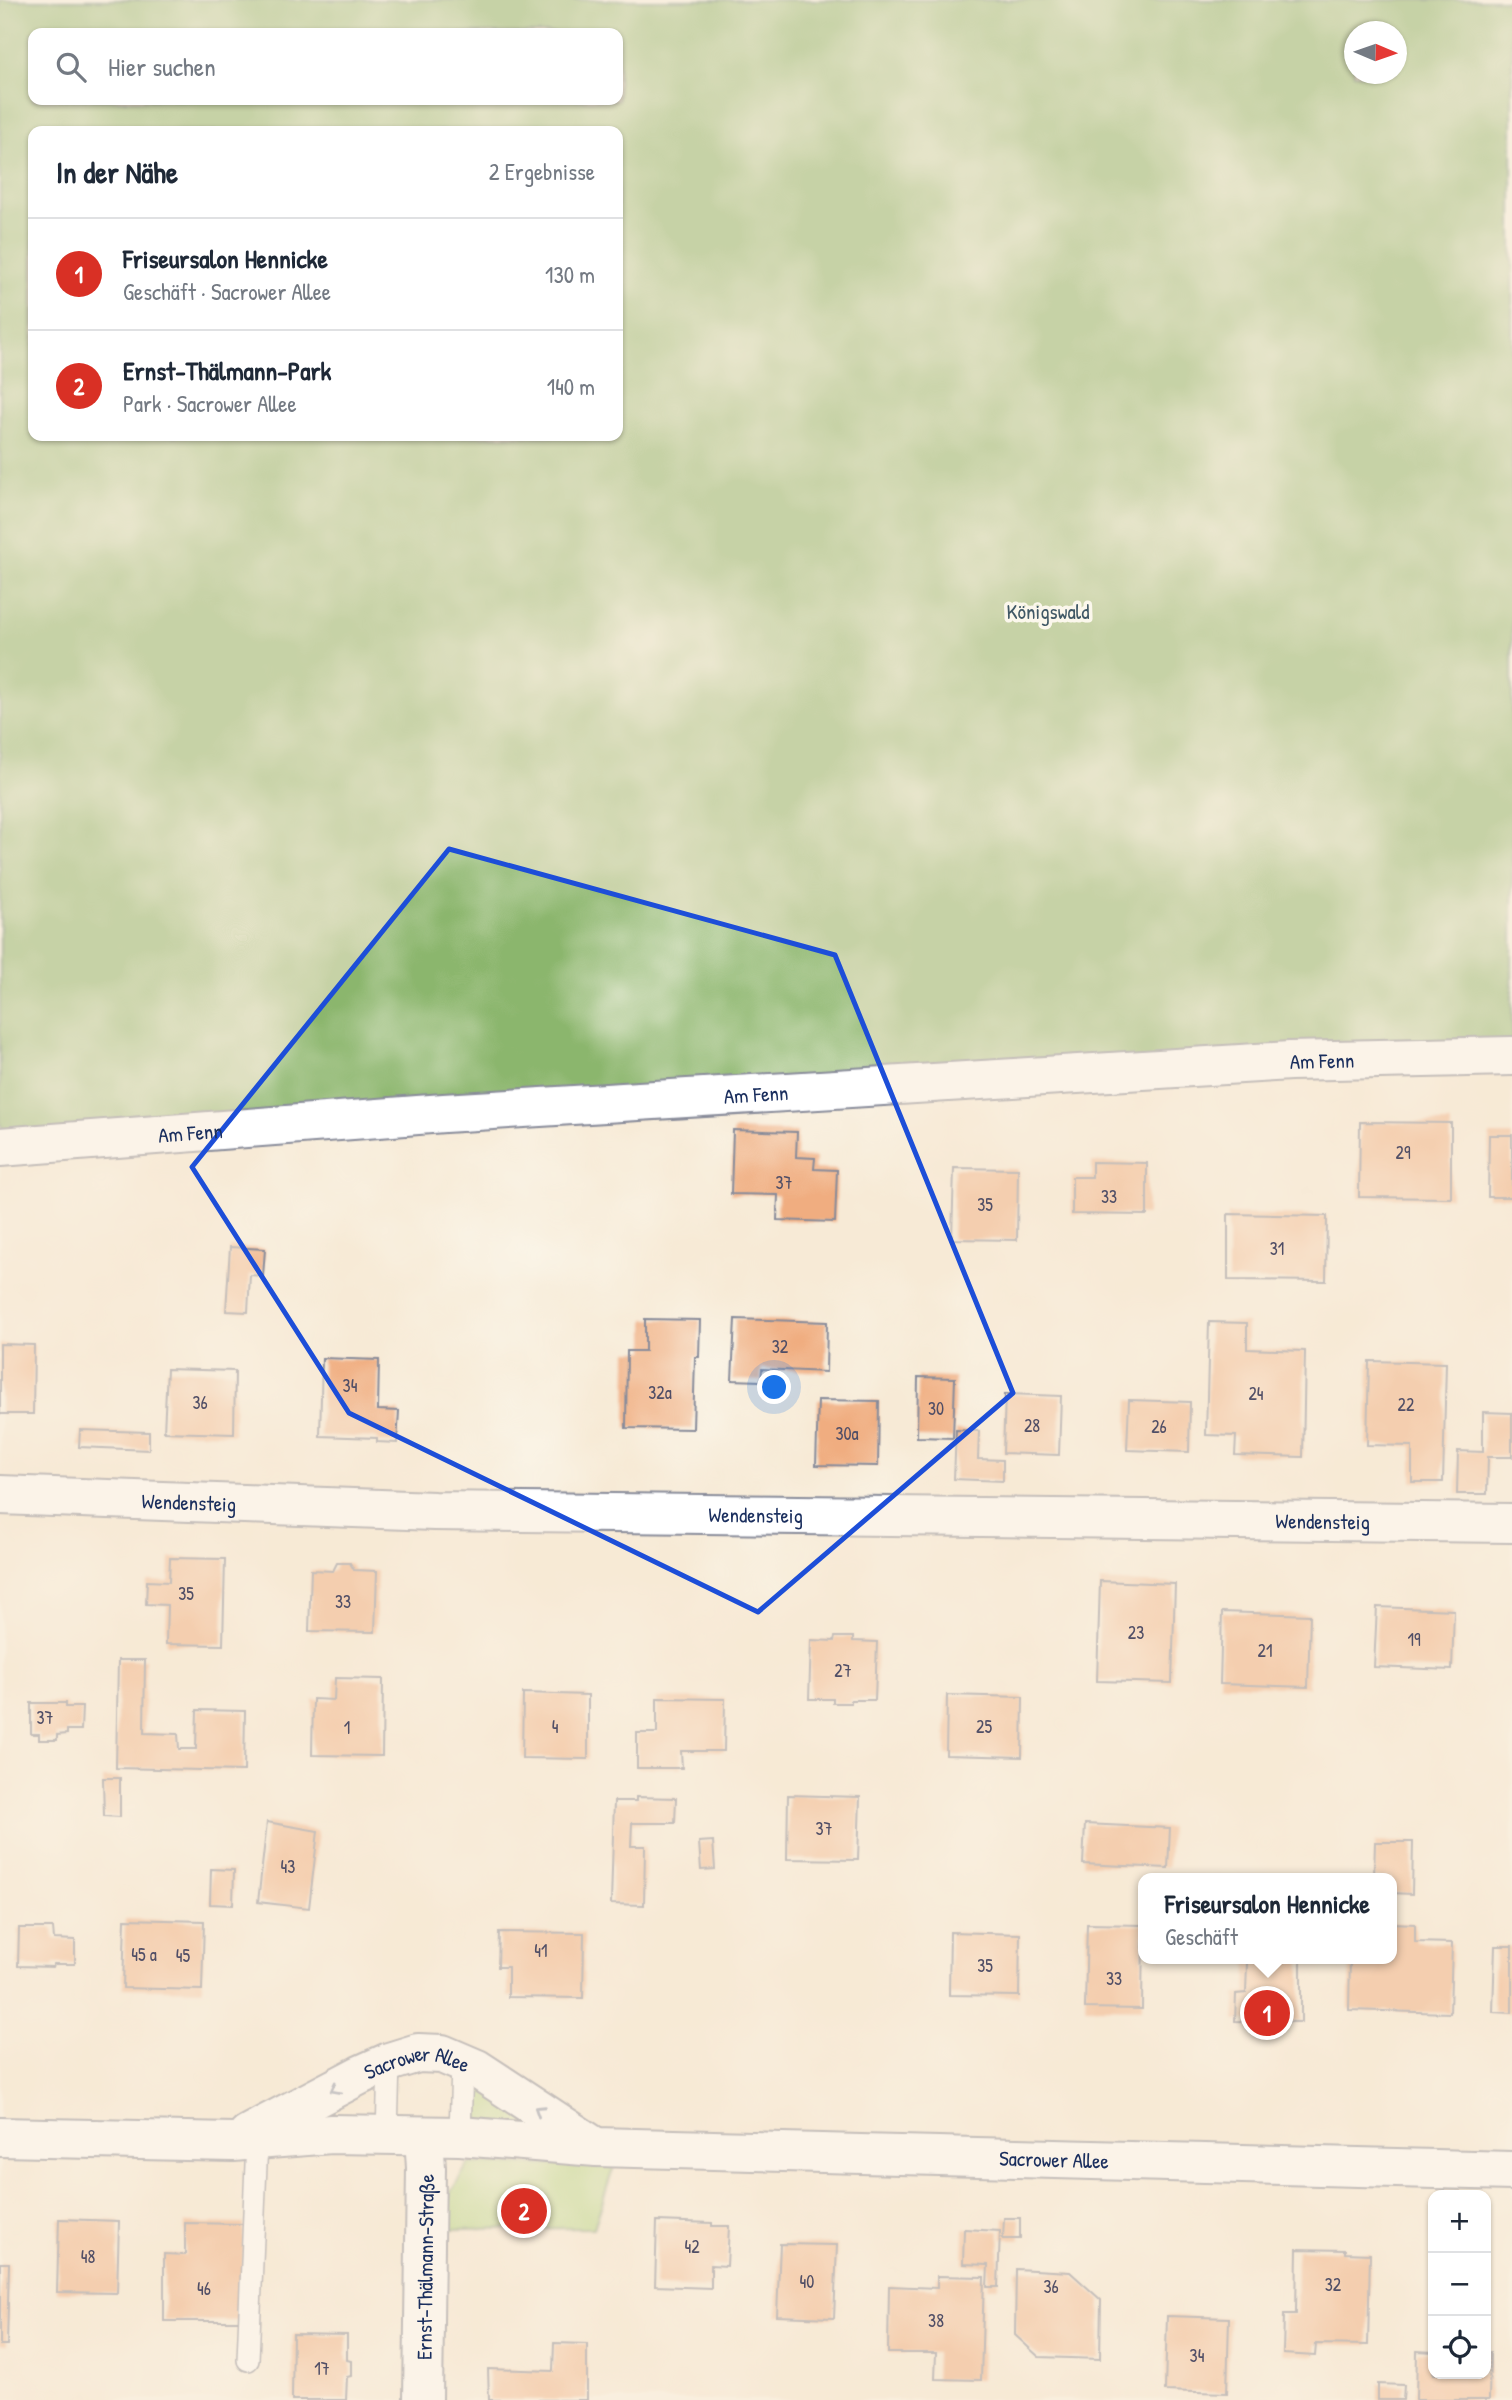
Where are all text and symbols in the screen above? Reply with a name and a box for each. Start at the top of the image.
north arrow [1344,21,1407,84]
search box [28,28,623,105]
icon: search [52,48,90,86]
text: Hier suchen [108,49,216,84]
text: In der Nähe [56,152,178,192]
text: 2 Ergebnisse [489,156,595,187]
text: Friseursalon Hennicke [123,241,328,276]
text: 1 [75,259,83,290]
text: 130 m [545,259,595,290]
text: Geschäft · Sacrower Allee [123,276,331,307]
text: Ernst-Thälmann-Park [123,353,331,388]
text: 2 [74,371,84,402]
text: 140 m [547,371,595,402]
text: Park · Sacrower Allee [123,388,297,419]
park label: Königswald [1007,597,1089,626]
street label: Am Fenn [1289,1045,1355,1076]
street label: Am Fenn [723,1077,789,1110]
street label: Am Fenn [157,1115,224,1149]
house number: 29 [1395,1140,1411,1165]
house number: 37 [776,1170,793,1195]
house number: 33 [1101,1184,1117,1209]
house number: 35 [977,1192,993,1217]
house number: 31 [1270,1236,1284,1261]
house number: 32 [772,1334,789,1359]
your location [757,1370,791,1404]
house number: 34 [343,1373,358,1398]
house number: 32a [648,1380,672,1405]
house number: 24 [1248,1381,1264,1406]
house number: 36 [192,1390,208,1415]
house number: 22 [1398,1392,1415,1417]
house number: 30 [928,1396,944,1421]
house number: 28 [1024,1413,1040,1438]
house number: 26 [1151,1414,1167,1439]
house number: 30a [835,1421,859,1446]
street label: Wendensteig [141,1486,237,1518]
street label: Wendensteig [708,1500,803,1530]
street label: Wendensteig [1275,1506,1370,1536]
house number: 35 [178,1581,194,1606]
house number: 33 [335,1589,351,1614]
house number: 23 [1128,1620,1144,1645]
house number: 19 [1407,1627,1421,1652]
house number: 21 [1258,1638,1272,1663]
house number: 27 [834,1658,852,1683]
house number: 37 [37,1705,54,1730]
house number: 4 [552,1714,559,1739]
house number: 25 [976,1714,992,1739]
house number: 1 [344,1715,350,1740]
house number: 37 [816,1816,833,1841]
house number: 43 [281,1854,295,1879]
popup [1138,1873,1397,1964]
text: Friseursalon Hennicke [1165,1886,1370,1921]
text: Geschäft [1165,1921,1238,1952]
house number: 41 [534,1938,548,1963]
house number: 45 a [131,1942,157,1967]
house number: 45 [176,1943,191,1968]
house number: 35 [977,1953,993,1978]
house number: 33 [1106,1966,1122,1991]
pin: 1 [1244,1987,1290,2039]
street label: Sacrower Allee [359,2038,474,2086]
one-way arrow [329,2080,342,2094]
one-way arrow [534,2106,547,2118]
street label: Sacrower Allee [999,2143,1109,2175]
street label: Ernst-Thälmann-Straße [409,2174,440,2360]
pin: 2 [501,2185,547,2237]
map controls [1428,2190,1491,2379]
button: + [1428,2190,1491,2253]
house number: 42 [684,2234,700,2259]
house number: 48 [81,2244,95,2269]
button: − [1428,2253,1491,2316]
house number: 40 [800,2269,814,2294]
house number: 32 [1325,2272,1342,2297]
house number: 36 [1043,2274,1059,2299]
house number: 46 [197,2276,211,2301]
house number: 38 [928,2308,944,2333]
button: locate [1428,2316,1491,2379]
house number: 34 [1190,2343,1205,2368]
house number: 17 [314,2356,330,2381]

